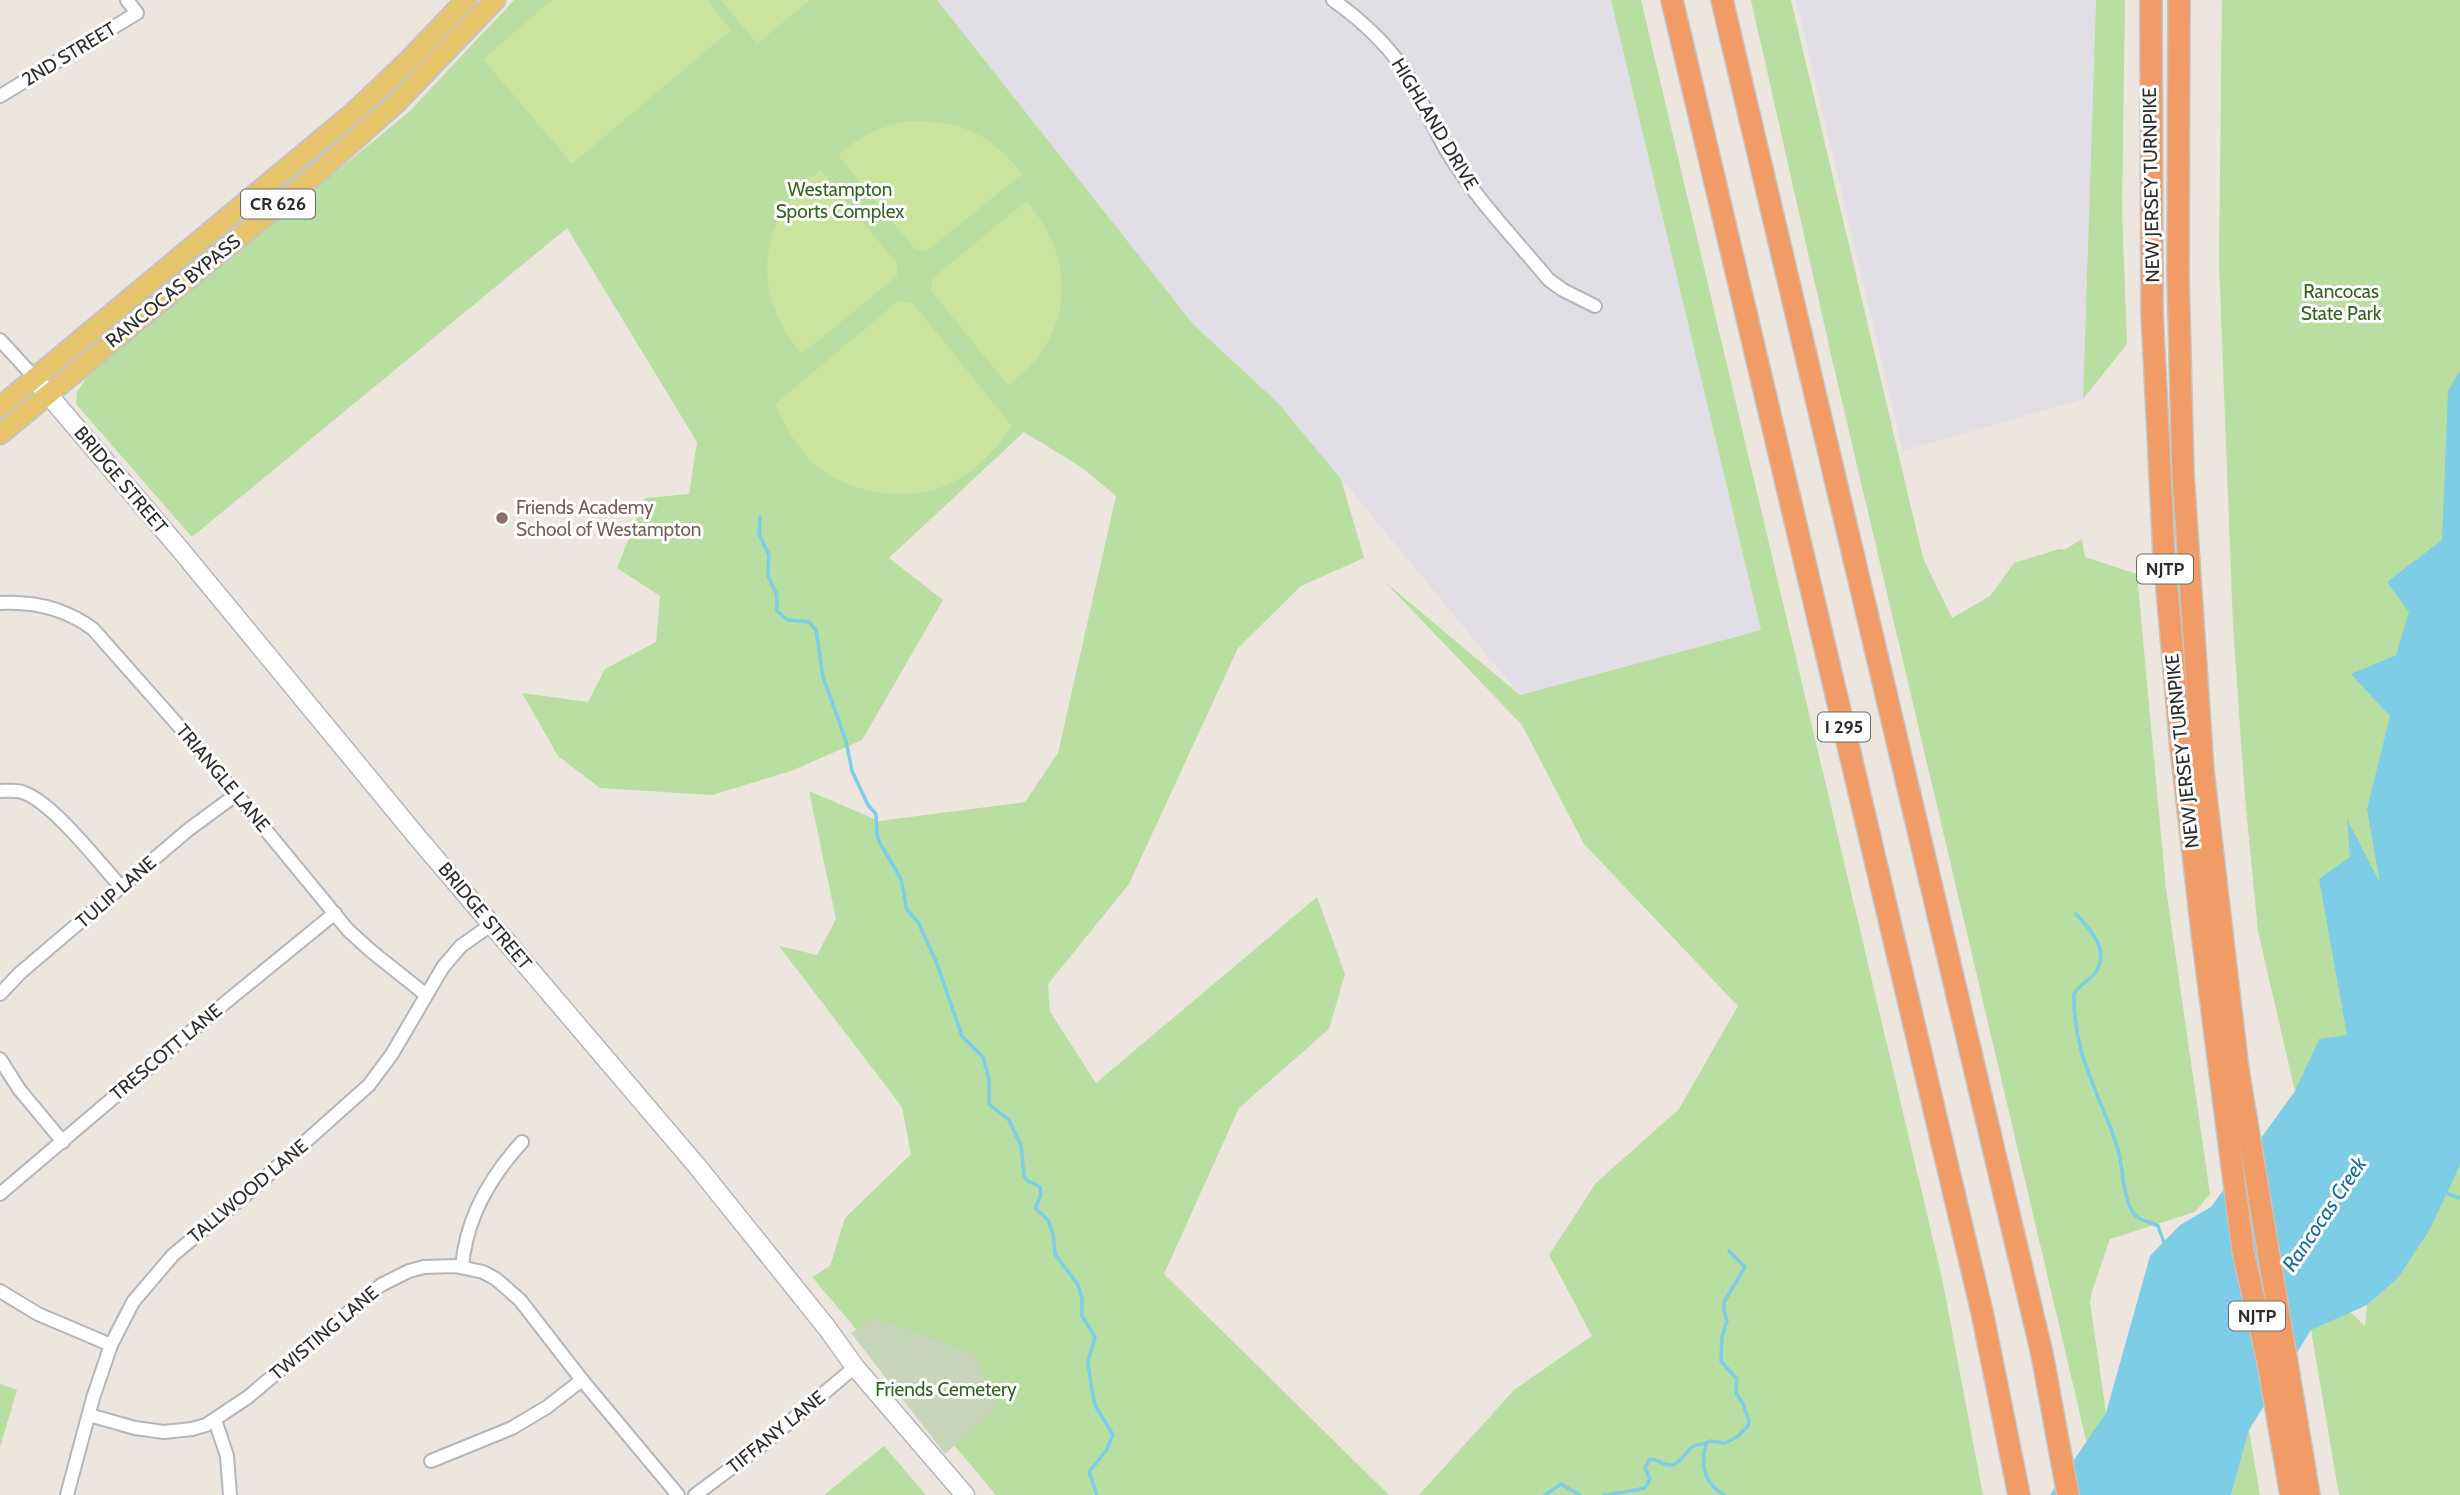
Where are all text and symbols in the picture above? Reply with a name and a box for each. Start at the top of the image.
street label: 2ND STREET [18,17,120,91]
street label: HIGHLAND DRIVE [1387,54,1483,194]
street label: NEW JERSEY TURNPIKE [2138,87,2164,283]
park label: Westampton Sports Complex [776,178,904,223]
road number: CR 626 [241,190,315,218]
street label: RANCOCAS BYPASS [101,230,245,352]
park label: Rancocas State Park [2301,280,2382,325]
street label: BRIDGE STREET [69,422,173,538]
place label: Friends Academy School of Westampton [516,496,701,541]
marker: Friends Academy School of Westampton [494,510,510,526]
road number: NJTP [2137,554,2193,584]
street label: NEW JERSEY TURNPIKE [2160,653,2204,849]
road number: I 295 [1818,712,1870,742]
street label: TRIANGLE LANE [171,719,275,837]
street label: TULIP LANE [71,851,161,933]
street label: BRIDGE STREET [433,858,537,974]
street label: TRESCOTT LANE [106,999,226,1105]
street label: TALLWOOD LANE [183,1134,313,1248]
water label: Rancocas Creek [2277,1151,2372,1276]
street label: TWISTING LANE [265,1281,383,1385]
road number: NJTP [2229,1302,2285,1330]
park label: Friends Cemetery [875,1378,1017,1401]
street label: TIFFANY LANE [722,1386,830,1478]

